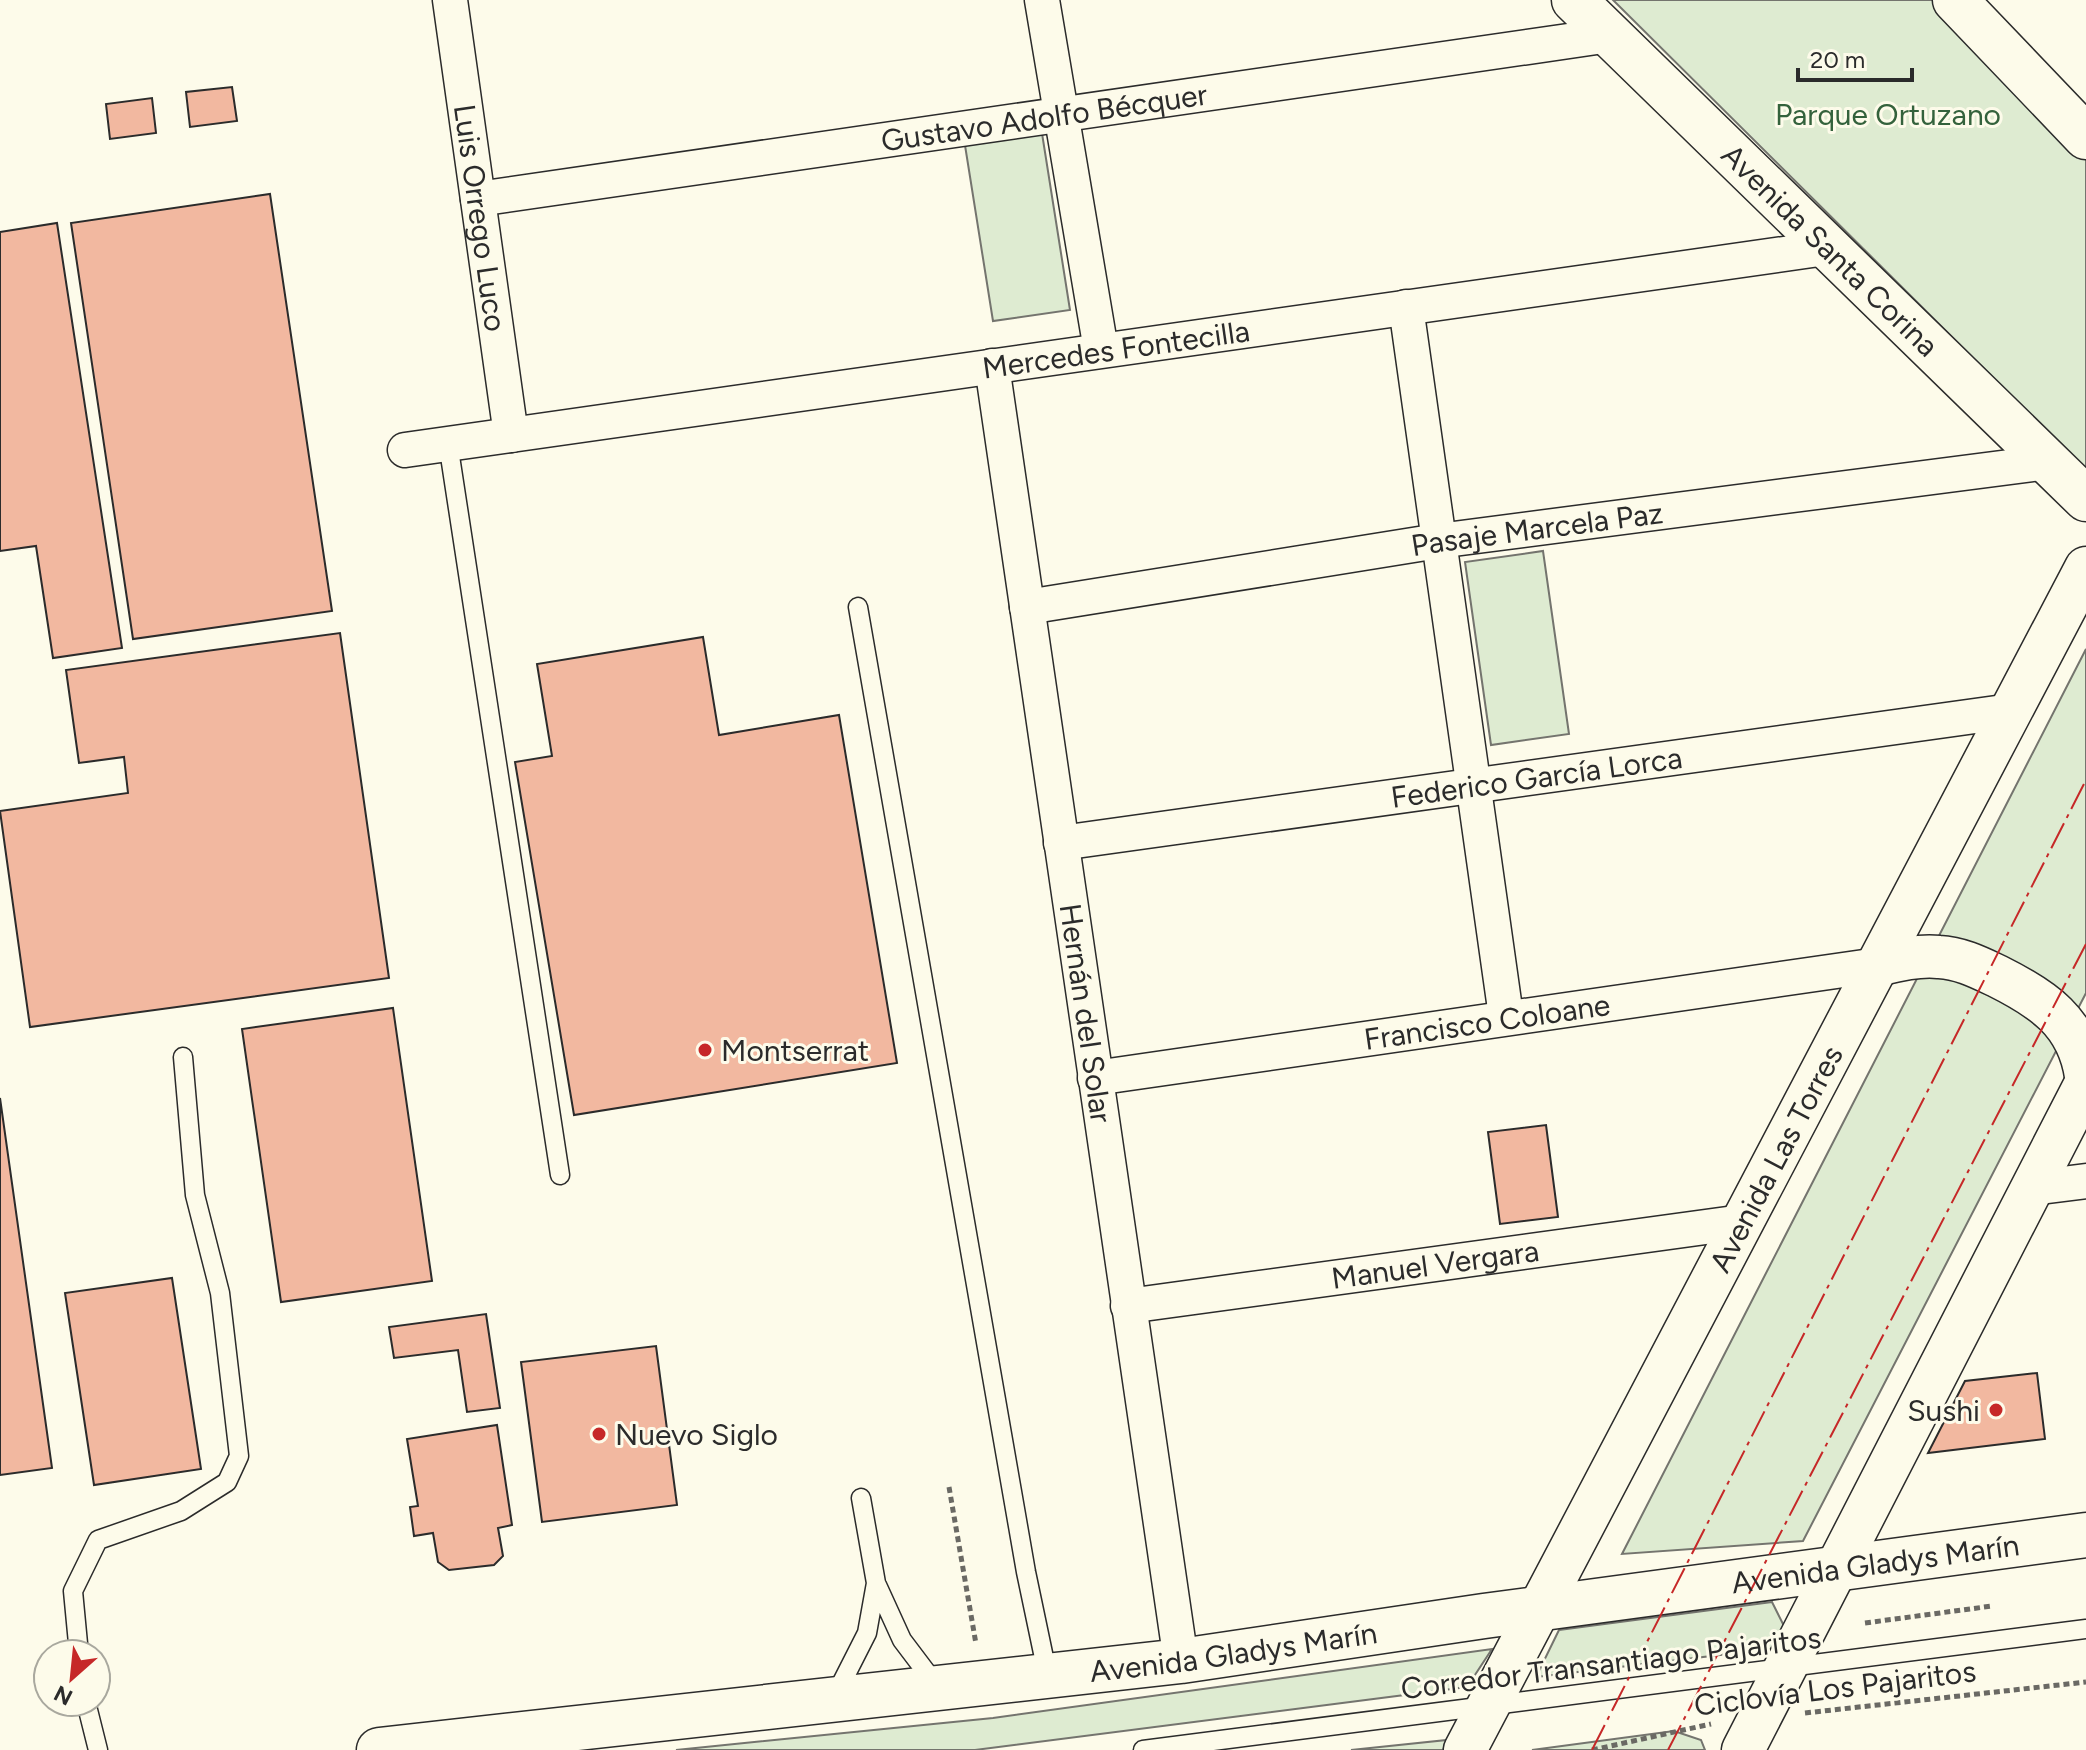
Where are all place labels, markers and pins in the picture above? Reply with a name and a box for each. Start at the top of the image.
place label: Montserrat [721,1032,869,1069]
marker: Montserrat [696,1041,714,1059]
place label: Sushi [1907,1392,1980,1429]
marker: Sushi [1987,1401,2005,1419]
place label: Nuevo Siglo [615,1416,778,1453]
marker: Nuevo Siglo [590,1425,608,1443]

